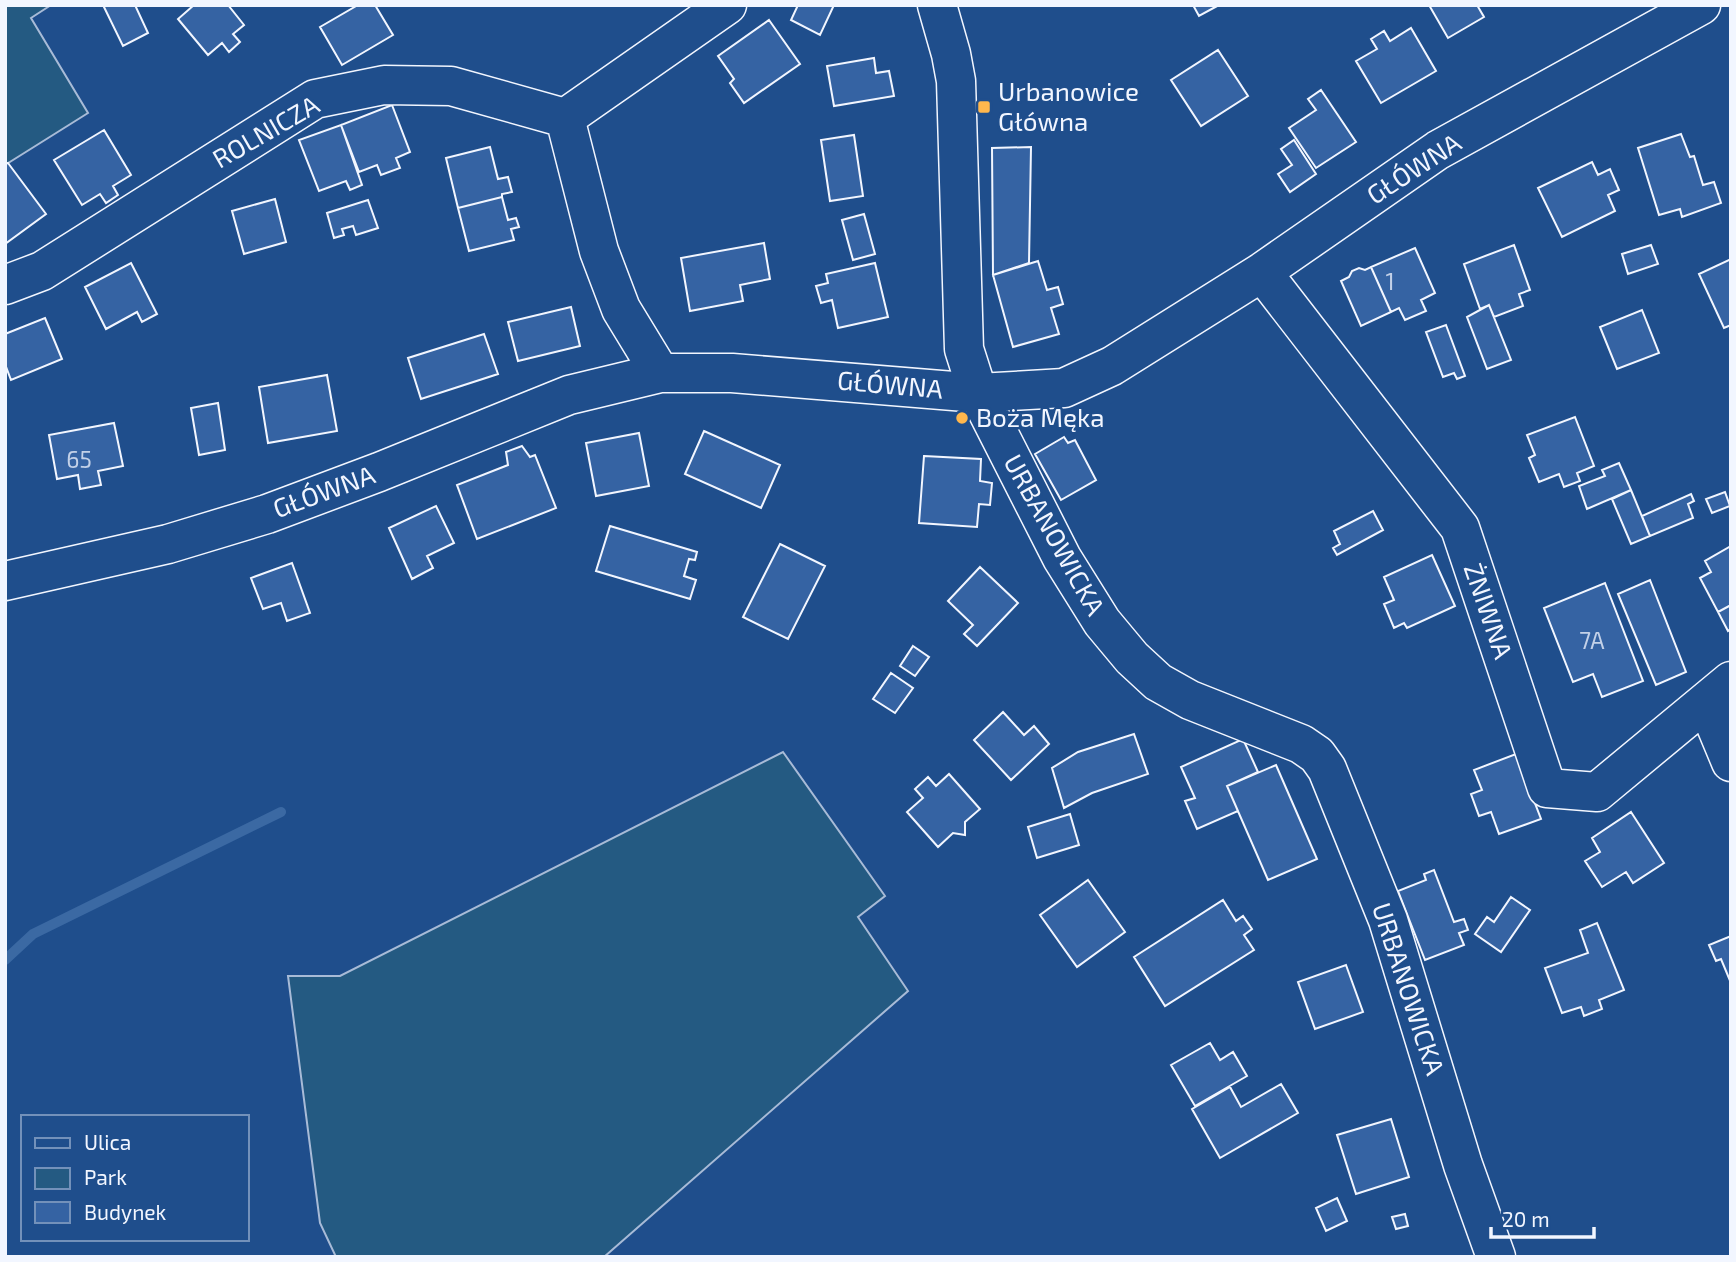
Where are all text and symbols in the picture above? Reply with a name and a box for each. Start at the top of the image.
place label: Urbanowice Główna [998,75,1139,136]
street label: ROLNICZA [207,88,324,174]
marker: Urbanowice Główna [976,99,992,115]
street label: GŁÓWNA [1360,126,1466,210]
house number: 1 [1385,267,1395,295]
street label: GŁÓWNA [836,363,944,404]
place label: Boża Męka [976,401,1104,432]
marker: Boża Męka [954,410,970,426]
house number: 65 [66,445,92,473]
street label: URBANOWICKA [998,448,1112,620]
street label: GŁÓWNA [268,458,379,523]
street label: ŻNIWNA [1459,559,1520,662]
house number: 7A [1579,626,1605,654]
street label: URBANOWICKA [1367,899,1452,1079]
legend [21,1115,248,1241]
text: Ulica [84,1129,131,1154]
text: Park [84,1164,127,1189]
scale bar [1491,1196,1594,1240]
text: Budynek [84,1199,167,1224]
text: 20 m [1502,1206,1550,1231]

